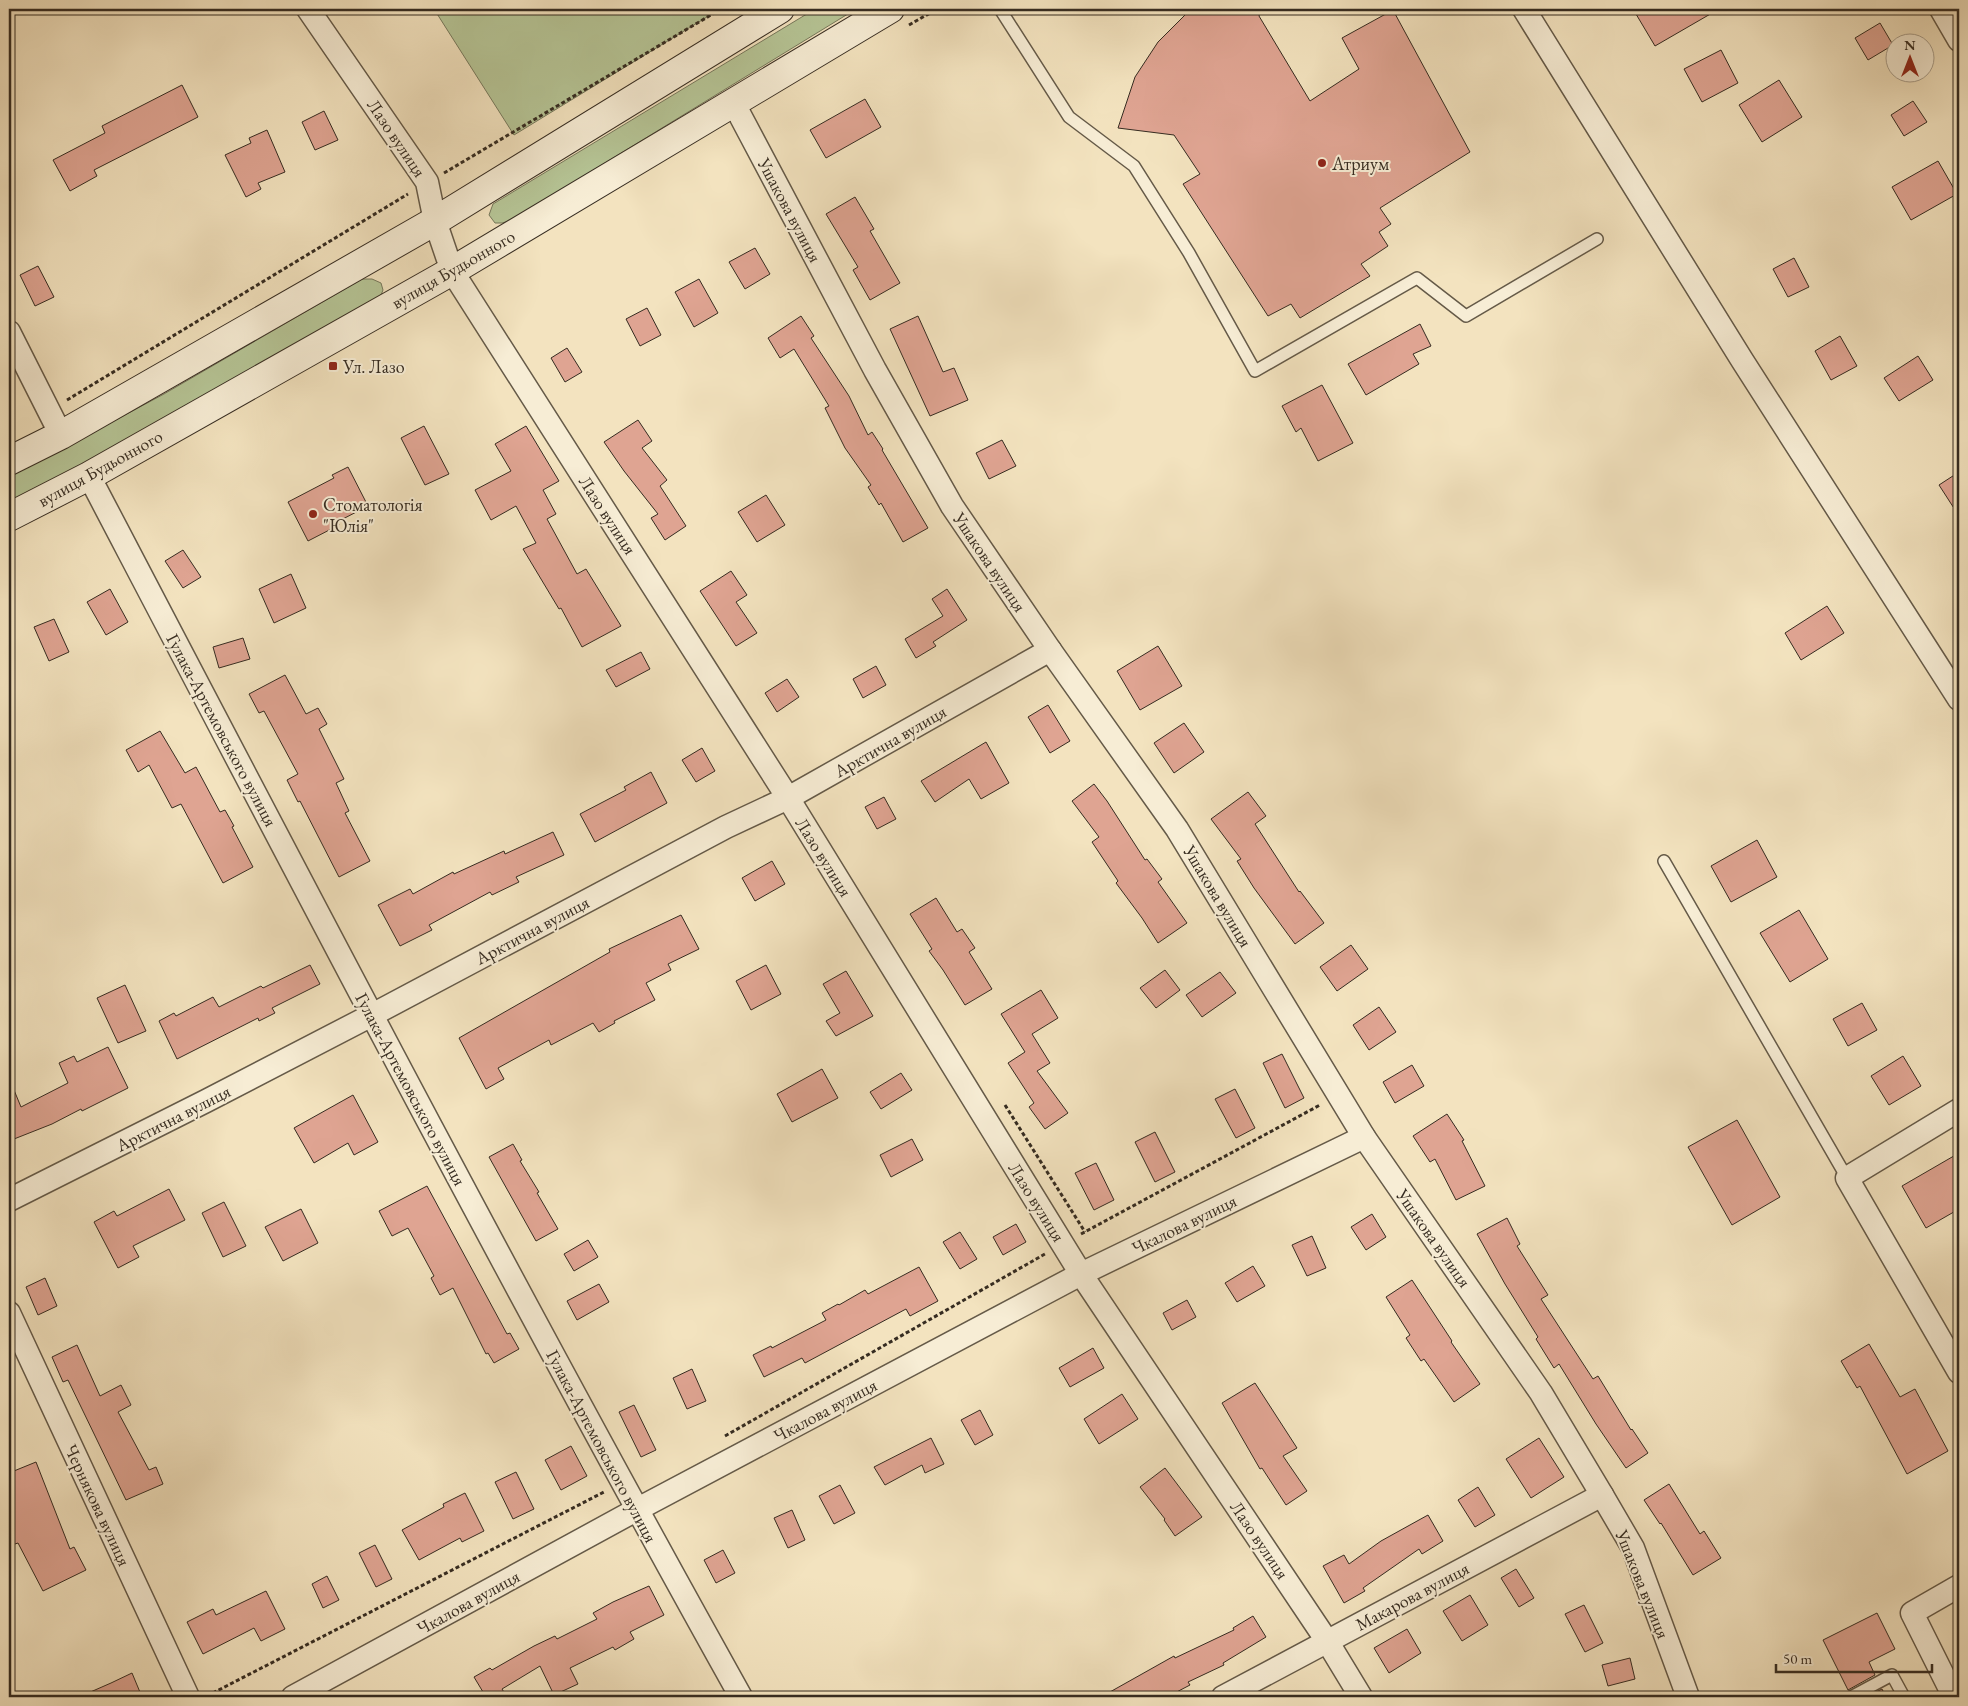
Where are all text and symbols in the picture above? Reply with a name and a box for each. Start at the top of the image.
north arrow [1886,32,1936,82]
text: N [1904,36,1916,54]
street label: Лазо вулиця [362,94,432,182]
place label: Атриум [1331,152,1390,175]
street label: Ушакова вулиця [752,153,827,266]
marker: Атриум [1316,157,1328,169]
street label: вулиця Будьонного [387,224,519,314]
place label: Ул. Лазо [342,355,405,378]
marker: Ул. Лазо [327,360,339,372]
street label: вулиця Будьонного [34,424,167,512]
street label: Лазо вулиця [574,471,642,559]
place label: Стоматологія "Юлія" [323,493,423,537]
street label: Ушакова вулиця [948,507,1032,616]
marker: Стоматологія "Юлія" [307,508,319,520]
street label: Гулака-Артемовського вулиця [161,630,283,830]
street label: Арктична вулиця [829,700,950,783]
street label: Лазо вулиця [791,813,857,901]
street label: Ушакова вулиця [1178,840,1258,951]
street label: Арктична вулиця [470,890,593,970]
street label: Гулака-Артемовського вулиця [350,989,472,1189]
street label: Арктична вулиця [111,1079,234,1157]
street label: Лазо вулиця [1004,1158,1070,1246]
street label: Ушакова вулиця [1391,1183,1476,1292]
street label: Чкалова вулиця [1128,1189,1240,1259]
street label: Гулака-Артемовського вулиця [541,1346,663,1546]
street label: Чкалова вулиця [769,1373,881,1447]
street label: Чернякова вулиця [60,1440,136,1570]
street label: Лазо вулиця [1225,1496,1295,1584]
street label: Ушакова вулиця [1610,1525,1675,1642]
street label: Макарова вулиця [1351,1556,1473,1636]
street label: Чкалова вулиця [413,1564,523,1640]
scale bar [1776,1641,1932,1673]
text: 50 m [1783,1649,1812,1668]

